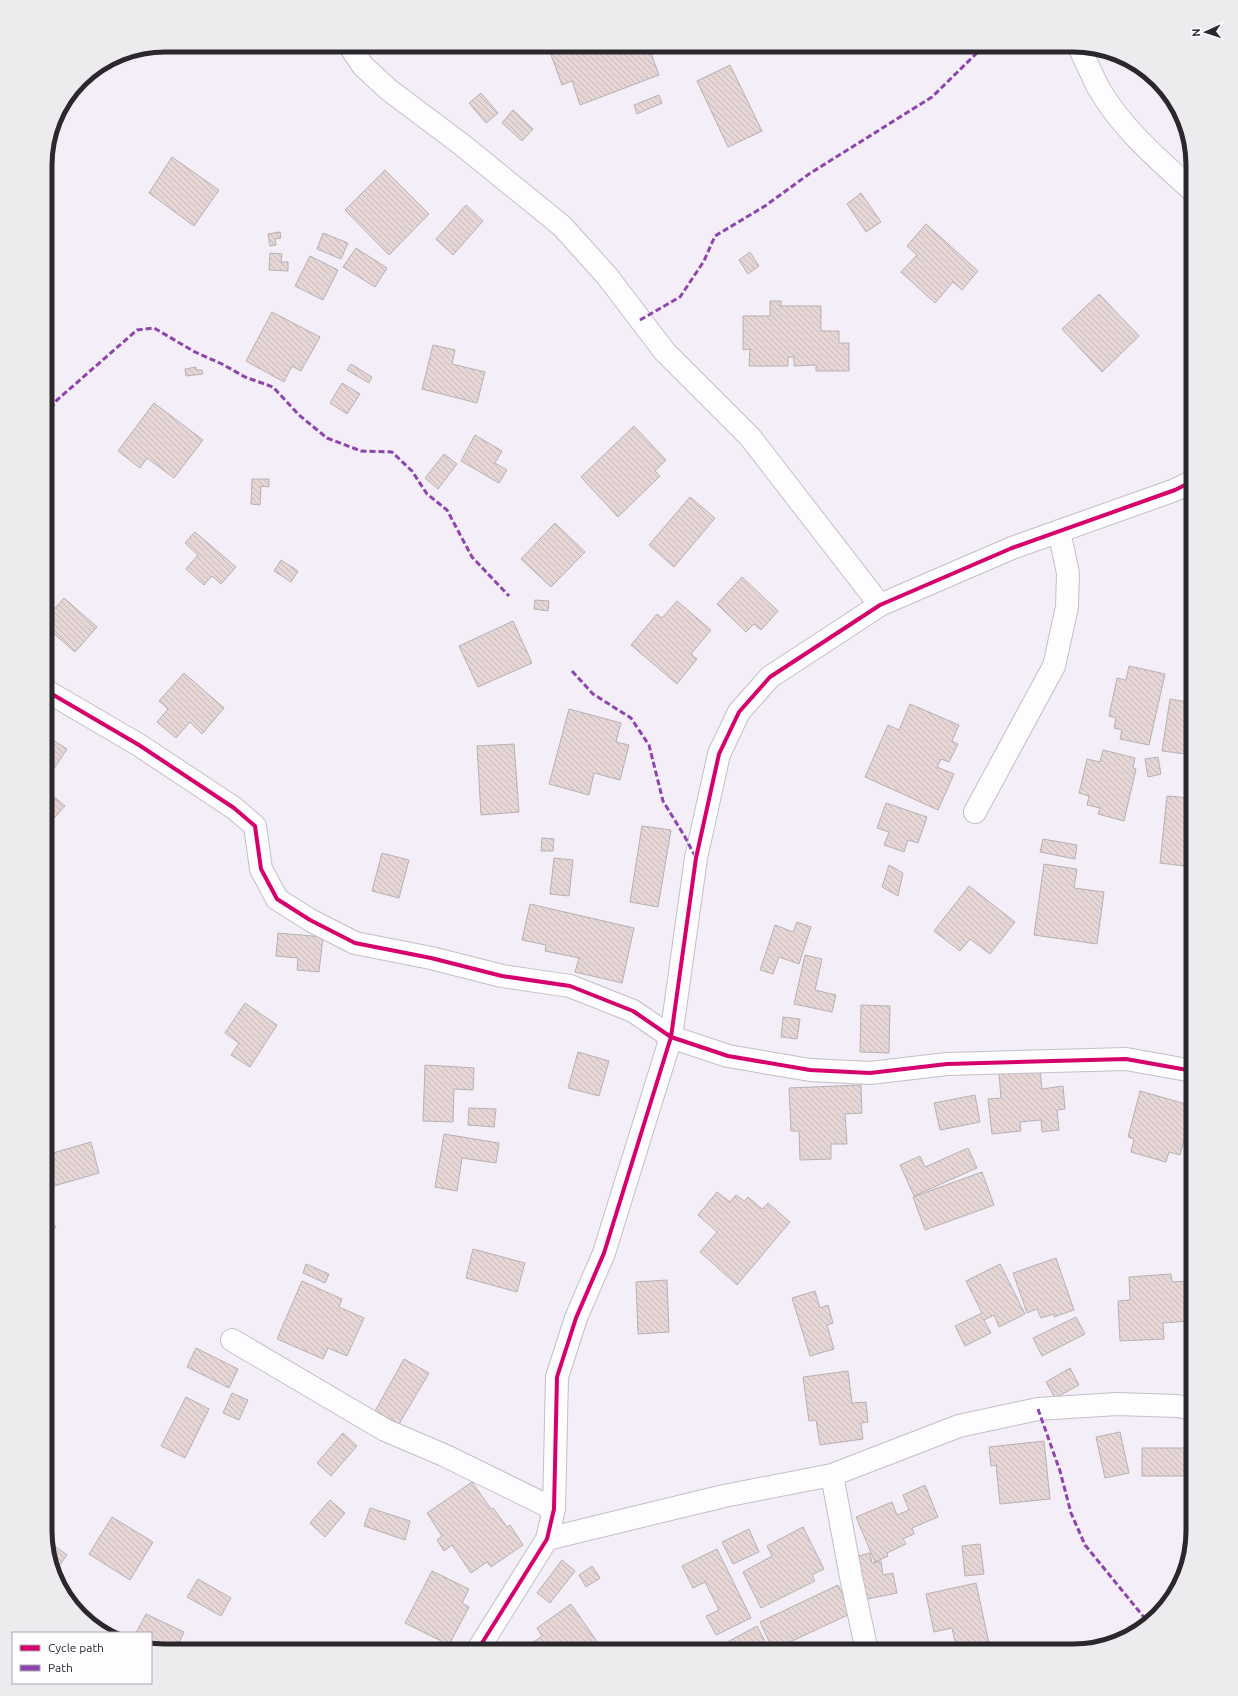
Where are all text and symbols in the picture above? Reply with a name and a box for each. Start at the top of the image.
north arrow [1186,12,1226,52]
text: N [1190,28,1202,37]
legend [12,1632,152,1684]
text: Cycle path [48,1641,104,1654]
text: Path [48,1661,73,1674]

